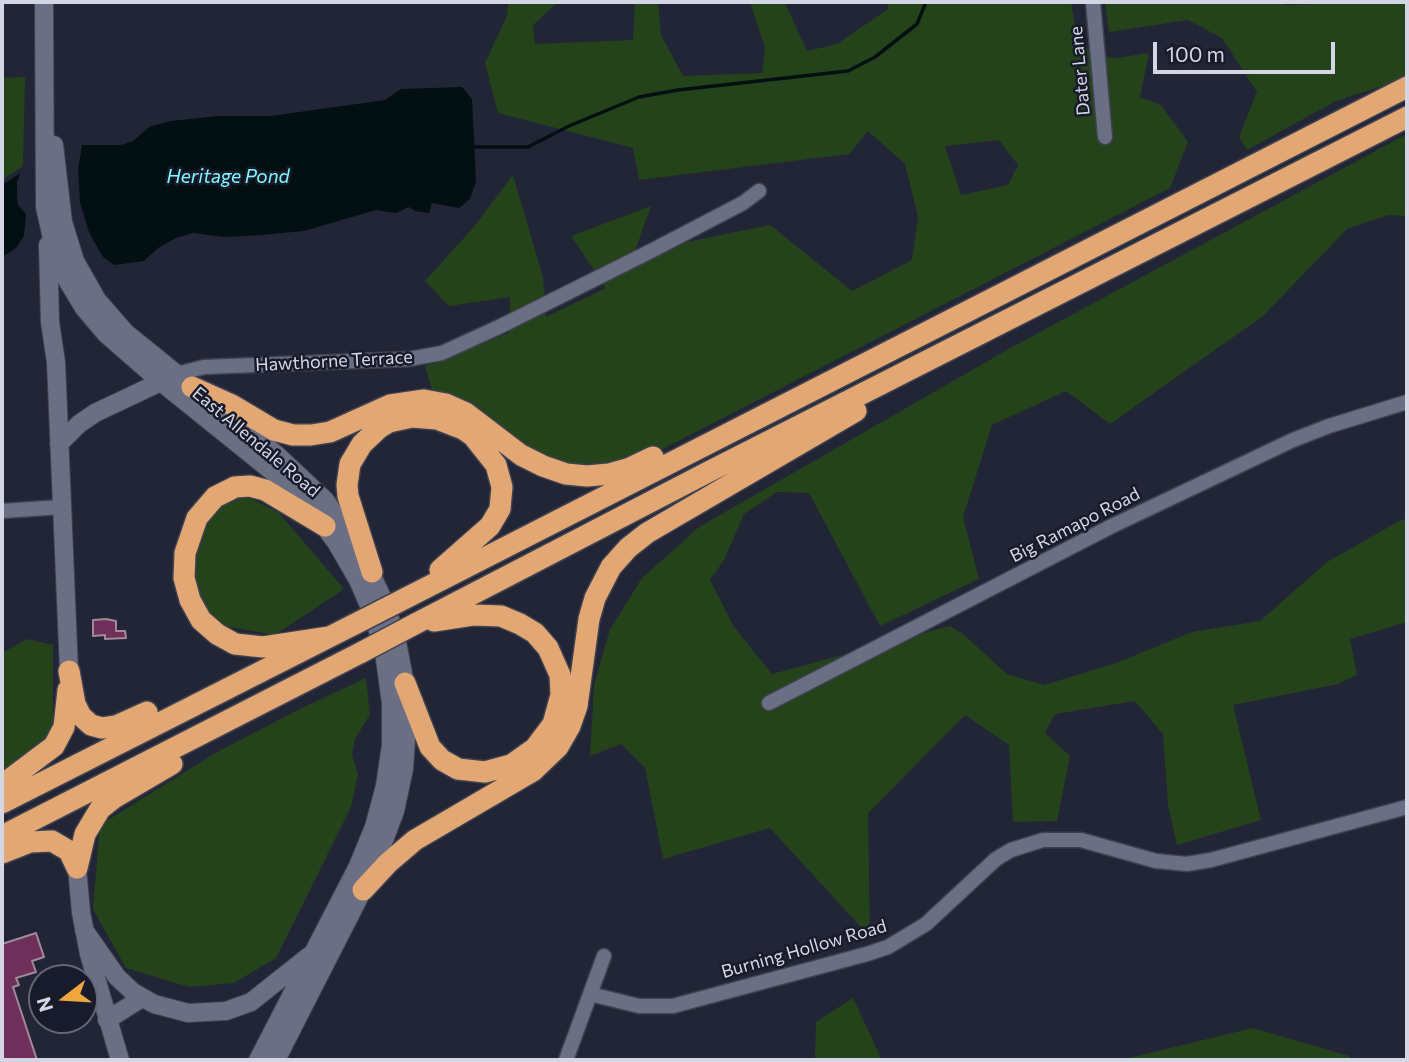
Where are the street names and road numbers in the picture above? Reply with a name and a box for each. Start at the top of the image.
street label: Dater Lane [1065,25,1095,117]
street label: Hawthorne Terrace [255,346,413,376]
street label: East Allendale Road [188,382,324,502]
street label: Big Ramapo Road [1006,483,1144,567]
street label: Burning Hollow Road [719,915,889,983]

